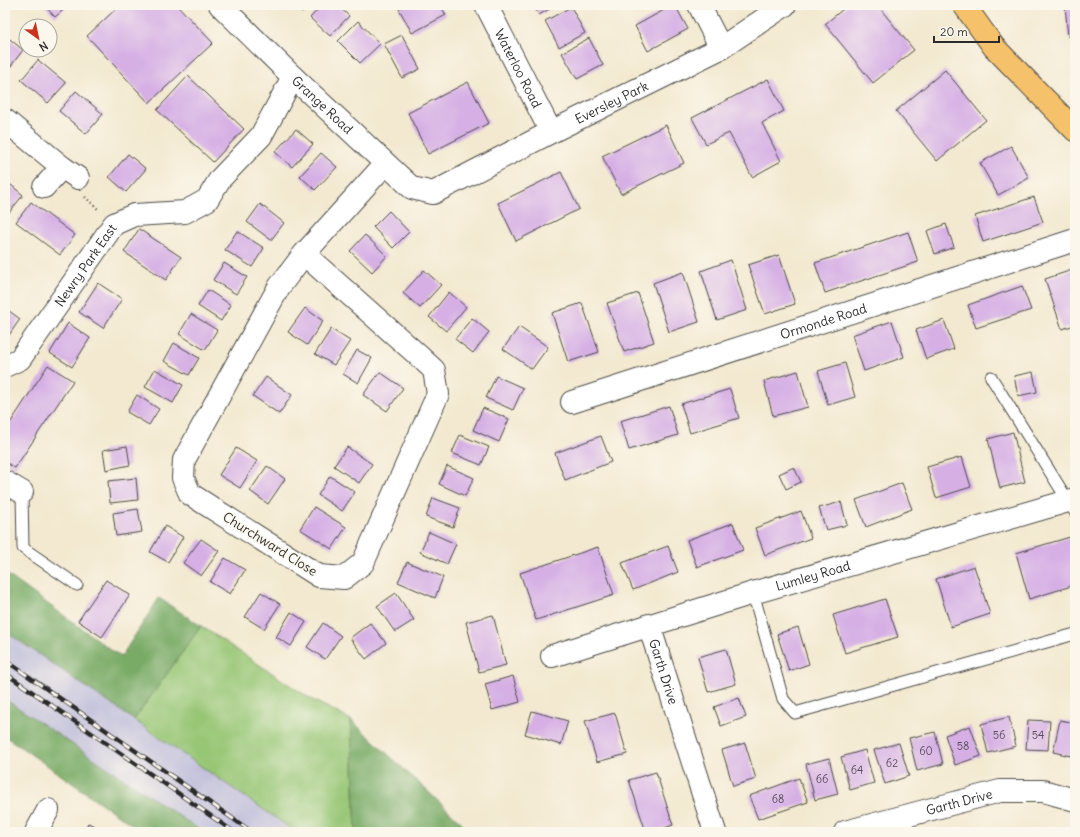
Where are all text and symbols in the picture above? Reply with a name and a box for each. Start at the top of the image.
north arrow [18,18,58,58]
scale bar [934,18,999,44]
text: 20 m [940,24,968,39]
street label: Waterloo Road [491,26,546,111]
text: N [36,38,50,54]
street label: Grange Road [288,72,357,137]
street label: Eversley Park [572,77,651,127]
street label: Newry Park East [51,220,120,310]
street label: Ormonde Road [778,299,869,343]
street label: Churchward Close [220,508,320,580]
street label: Lumley Road [774,556,852,594]
street label: Garth Drive [645,637,682,707]
house number: 56 [993,728,1005,742]
house number: 54 [1032,728,1044,742]
house number: 58 [957,739,969,753]
house number: 60 [919,744,933,758]
house number: 62 [886,756,898,770]
house number: 64 [851,763,863,777]
house number: 66 [816,772,828,786]
street label: Garth Drive [924,785,994,819]
house number: 68 [772,792,784,806]

